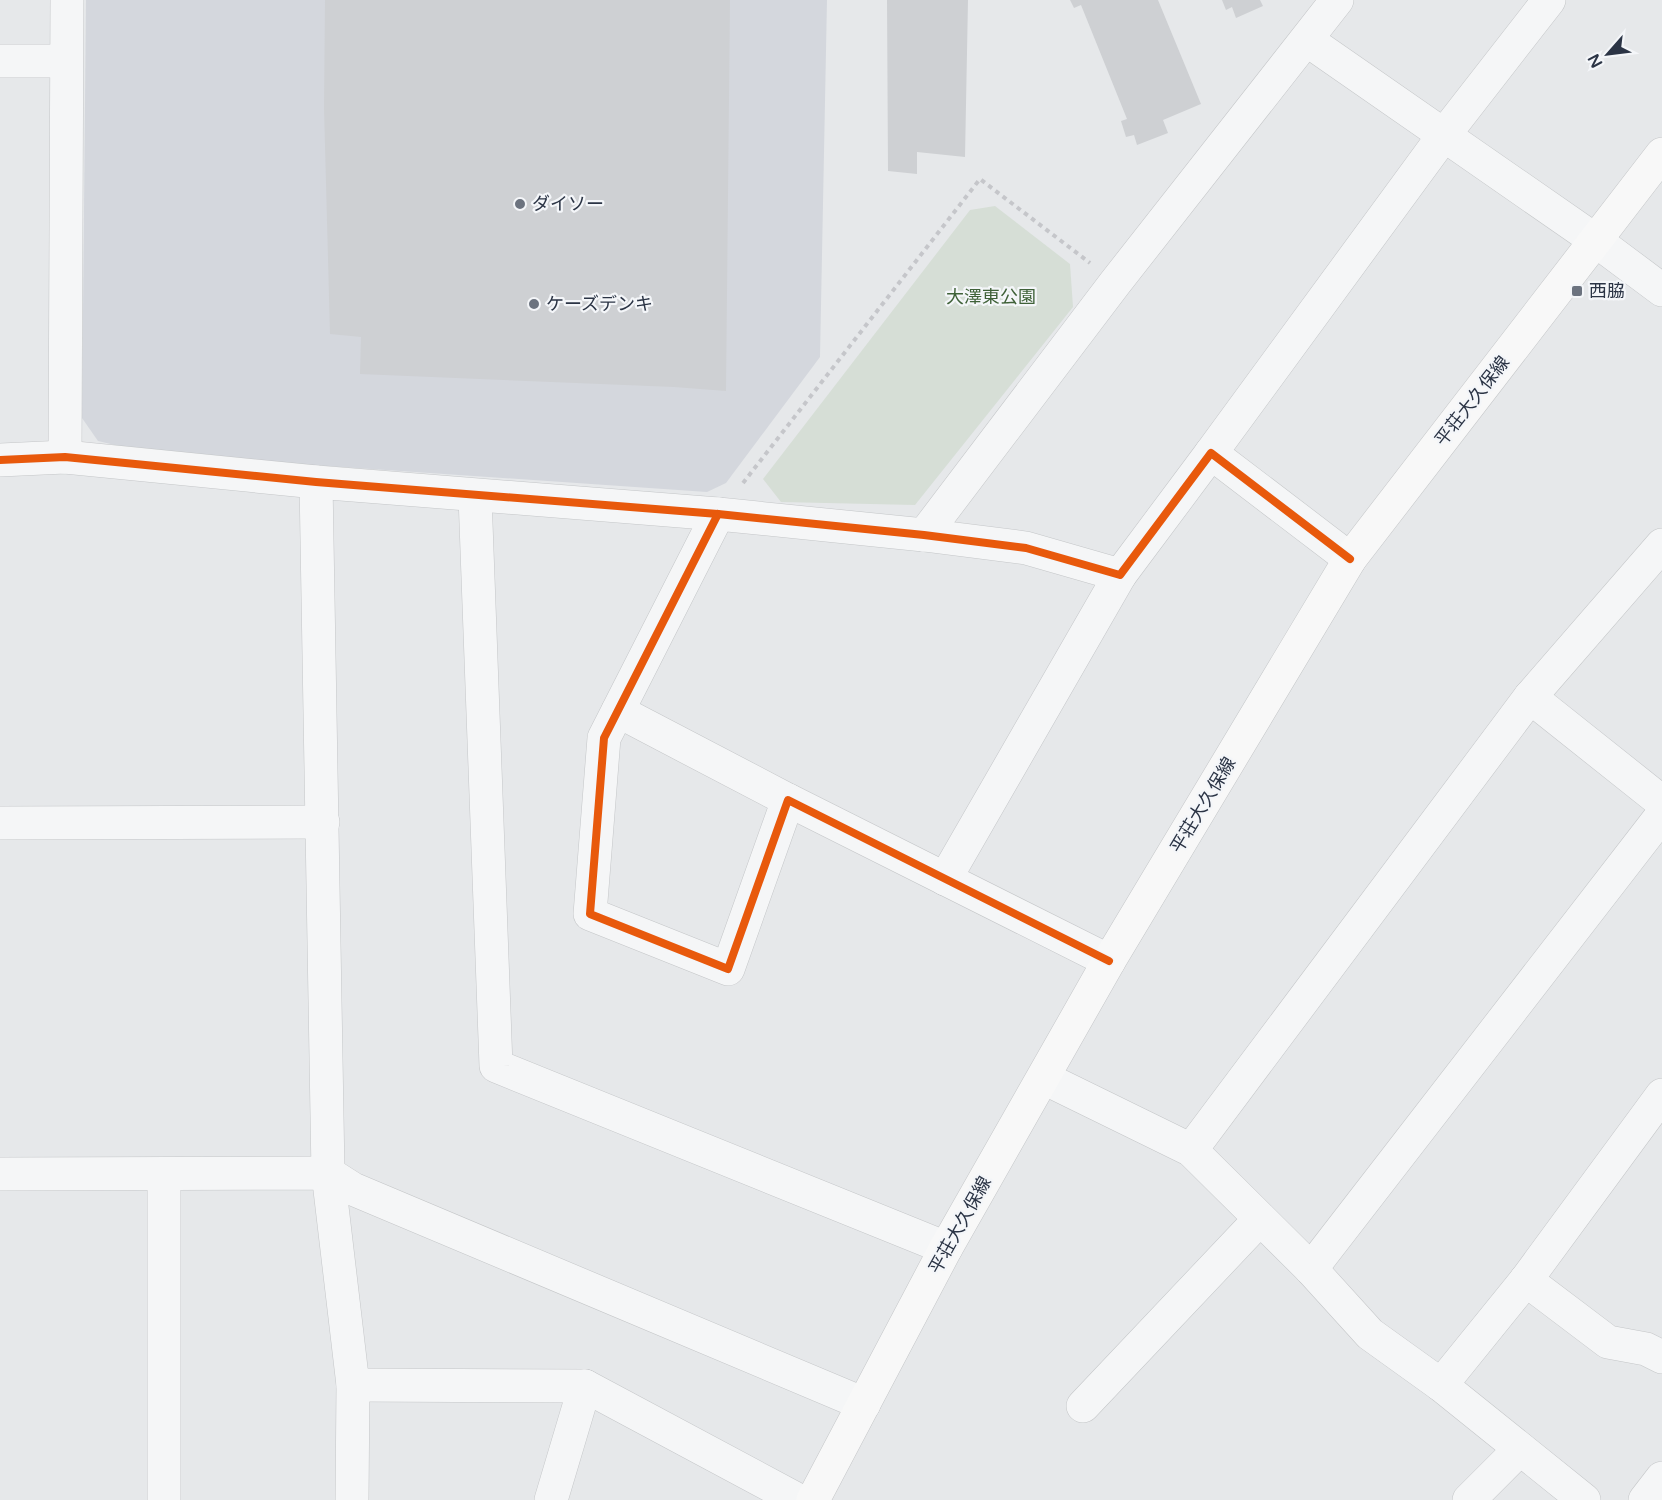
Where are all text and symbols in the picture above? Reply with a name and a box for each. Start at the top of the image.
north arrow [1578,24,1638,84]
text: N [1584,50,1607,71]
place label: ダイソー [532,193,604,215]
marker: ダイソー [513,197,527,211]
place label: 西脇 [1589,280,1625,302]
marker: 西脇 [1570,284,1584,298]
park label: 大澤東公園 [946,286,1036,308]
place label: ケーズデンキ [546,293,653,315]
marker: ケーズデンキ [527,297,541,311]
street label: 平荘大久保線 [1430,352,1514,450]
street label: 平荘大久保線 [1166,753,1240,857]
street label: 平荘大久保線 [924,1172,996,1278]

